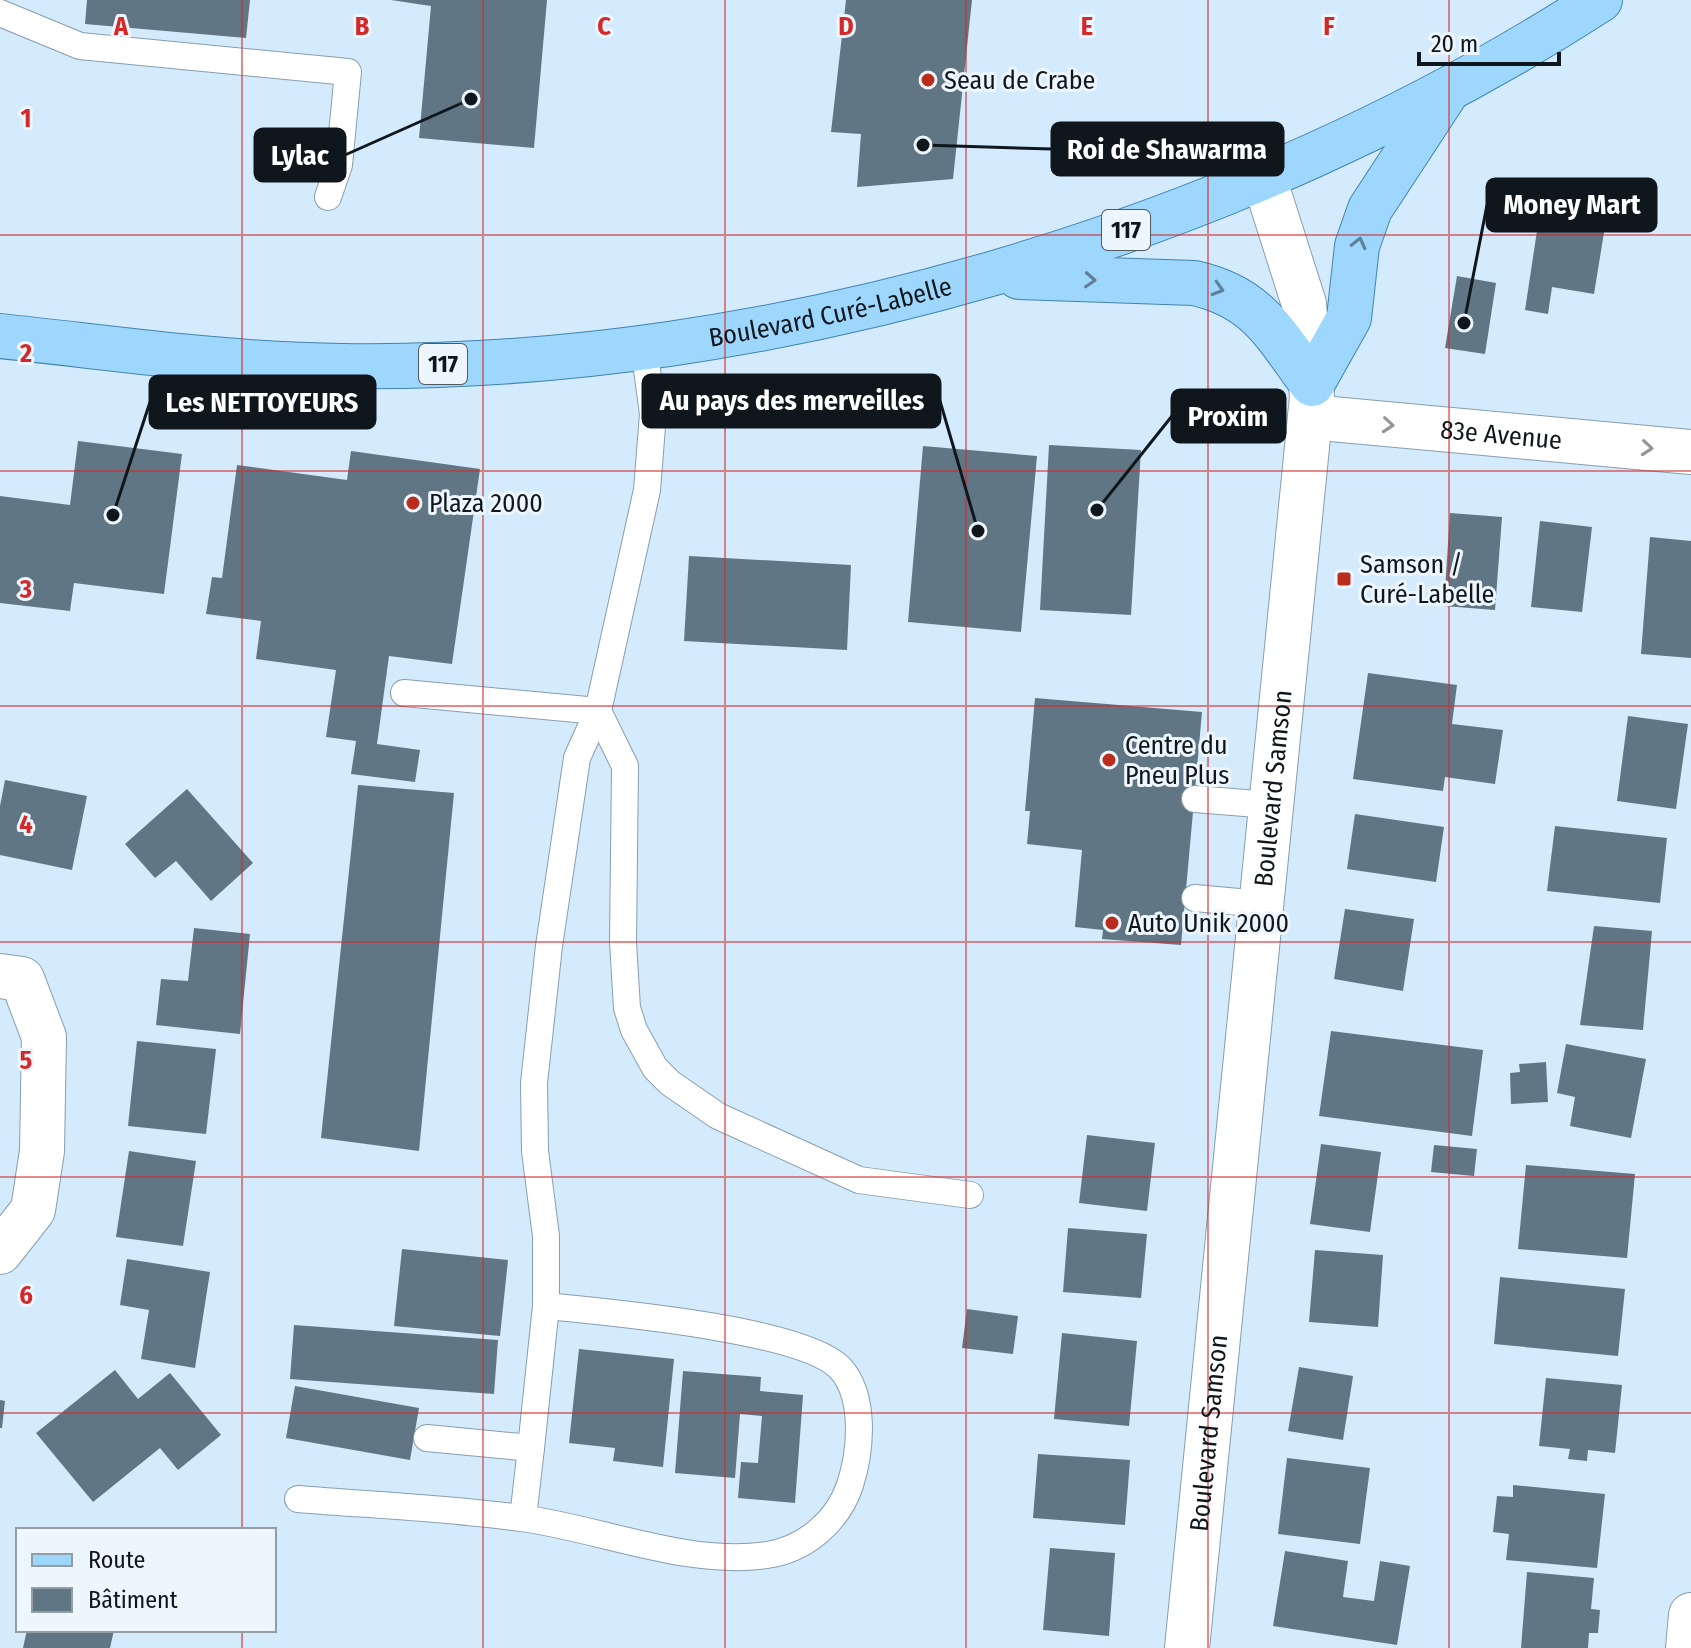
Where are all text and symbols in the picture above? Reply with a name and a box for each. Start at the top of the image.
text: A [113,11,129,42]
text: B [355,11,370,42]
text: C [597,11,611,42]
text: D [838,11,854,42]
text: E [1081,11,1093,42]
text: F [1323,11,1335,42]
scale bar [1419,16,1559,66]
text: 20 m [1431,30,1478,58]
place label: Seau de Crabe [944,65,1095,96]
marker: Seau de Crabe [919,71,937,89]
text: 1 [21,103,32,134]
callout: Roi de Shawarma [1052,123,1283,175]
callout: Lylac [255,129,345,181]
text: Roi de Shawarma [1067,133,1267,166]
text: Lylac [271,139,330,172]
callout: Money Mart [1487,179,1656,231]
text: Money Mart [1503,188,1642,221]
road number: 117 [1102,210,1150,250]
one-way arrow [1350,237,1367,251]
street label: Boulevard Curé-Labelle [706,270,955,353]
one-way arrow [1084,271,1097,288]
one-way arrow [1211,280,1224,296]
text: 2 [19,338,32,369]
road number: 117 [419,344,467,384]
callout: Au pays des merveilles [643,375,940,427]
callout: Les NETTOYEURS [150,376,375,428]
text: Au pays des merveilles [659,384,924,417]
text: Les NETTOYEURS [166,386,358,419]
callout: Proxim [1172,390,1285,442]
text: Proxim [1188,400,1268,433]
street label: 83e Avenue [1439,414,1563,456]
one-way arrow [1382,416,1395,433]
one-way arrow [1641,439,1654,456]
place label: Plaza 2000 [429,488,543,519]
marker: Plaza 2000 [404,494,422,512]
place label: Samson / Curé-Labelle [1360,549,1494,610]
marker: Samson / Curé-Labelle [1335,570,1353,588]
text: 3 [19,574,32,605]
street label: Boulevard Samson [1248,688,1298,888]
place label: Centre du Pneu Plus [1125,730,1229,791]
marker: Centre du Pneu Plus [1100,751,1118,769]
text: 4 [19,809,33,840]
place label: Auto Unik 2000 [1128,908,1289,939]
marker: Auto Unik 2000 [1103,914,1121,932]
text: 5 [20,1045,33,1076]
text: 6 [19,1280,33,1311]
street label: Boulevard Samson [1183,1333,1234,1533]
legend [16,1528,276,1632]
text: Route [88,1546,145,1574]
text: Bâtiment [88,1586,178,1614]

